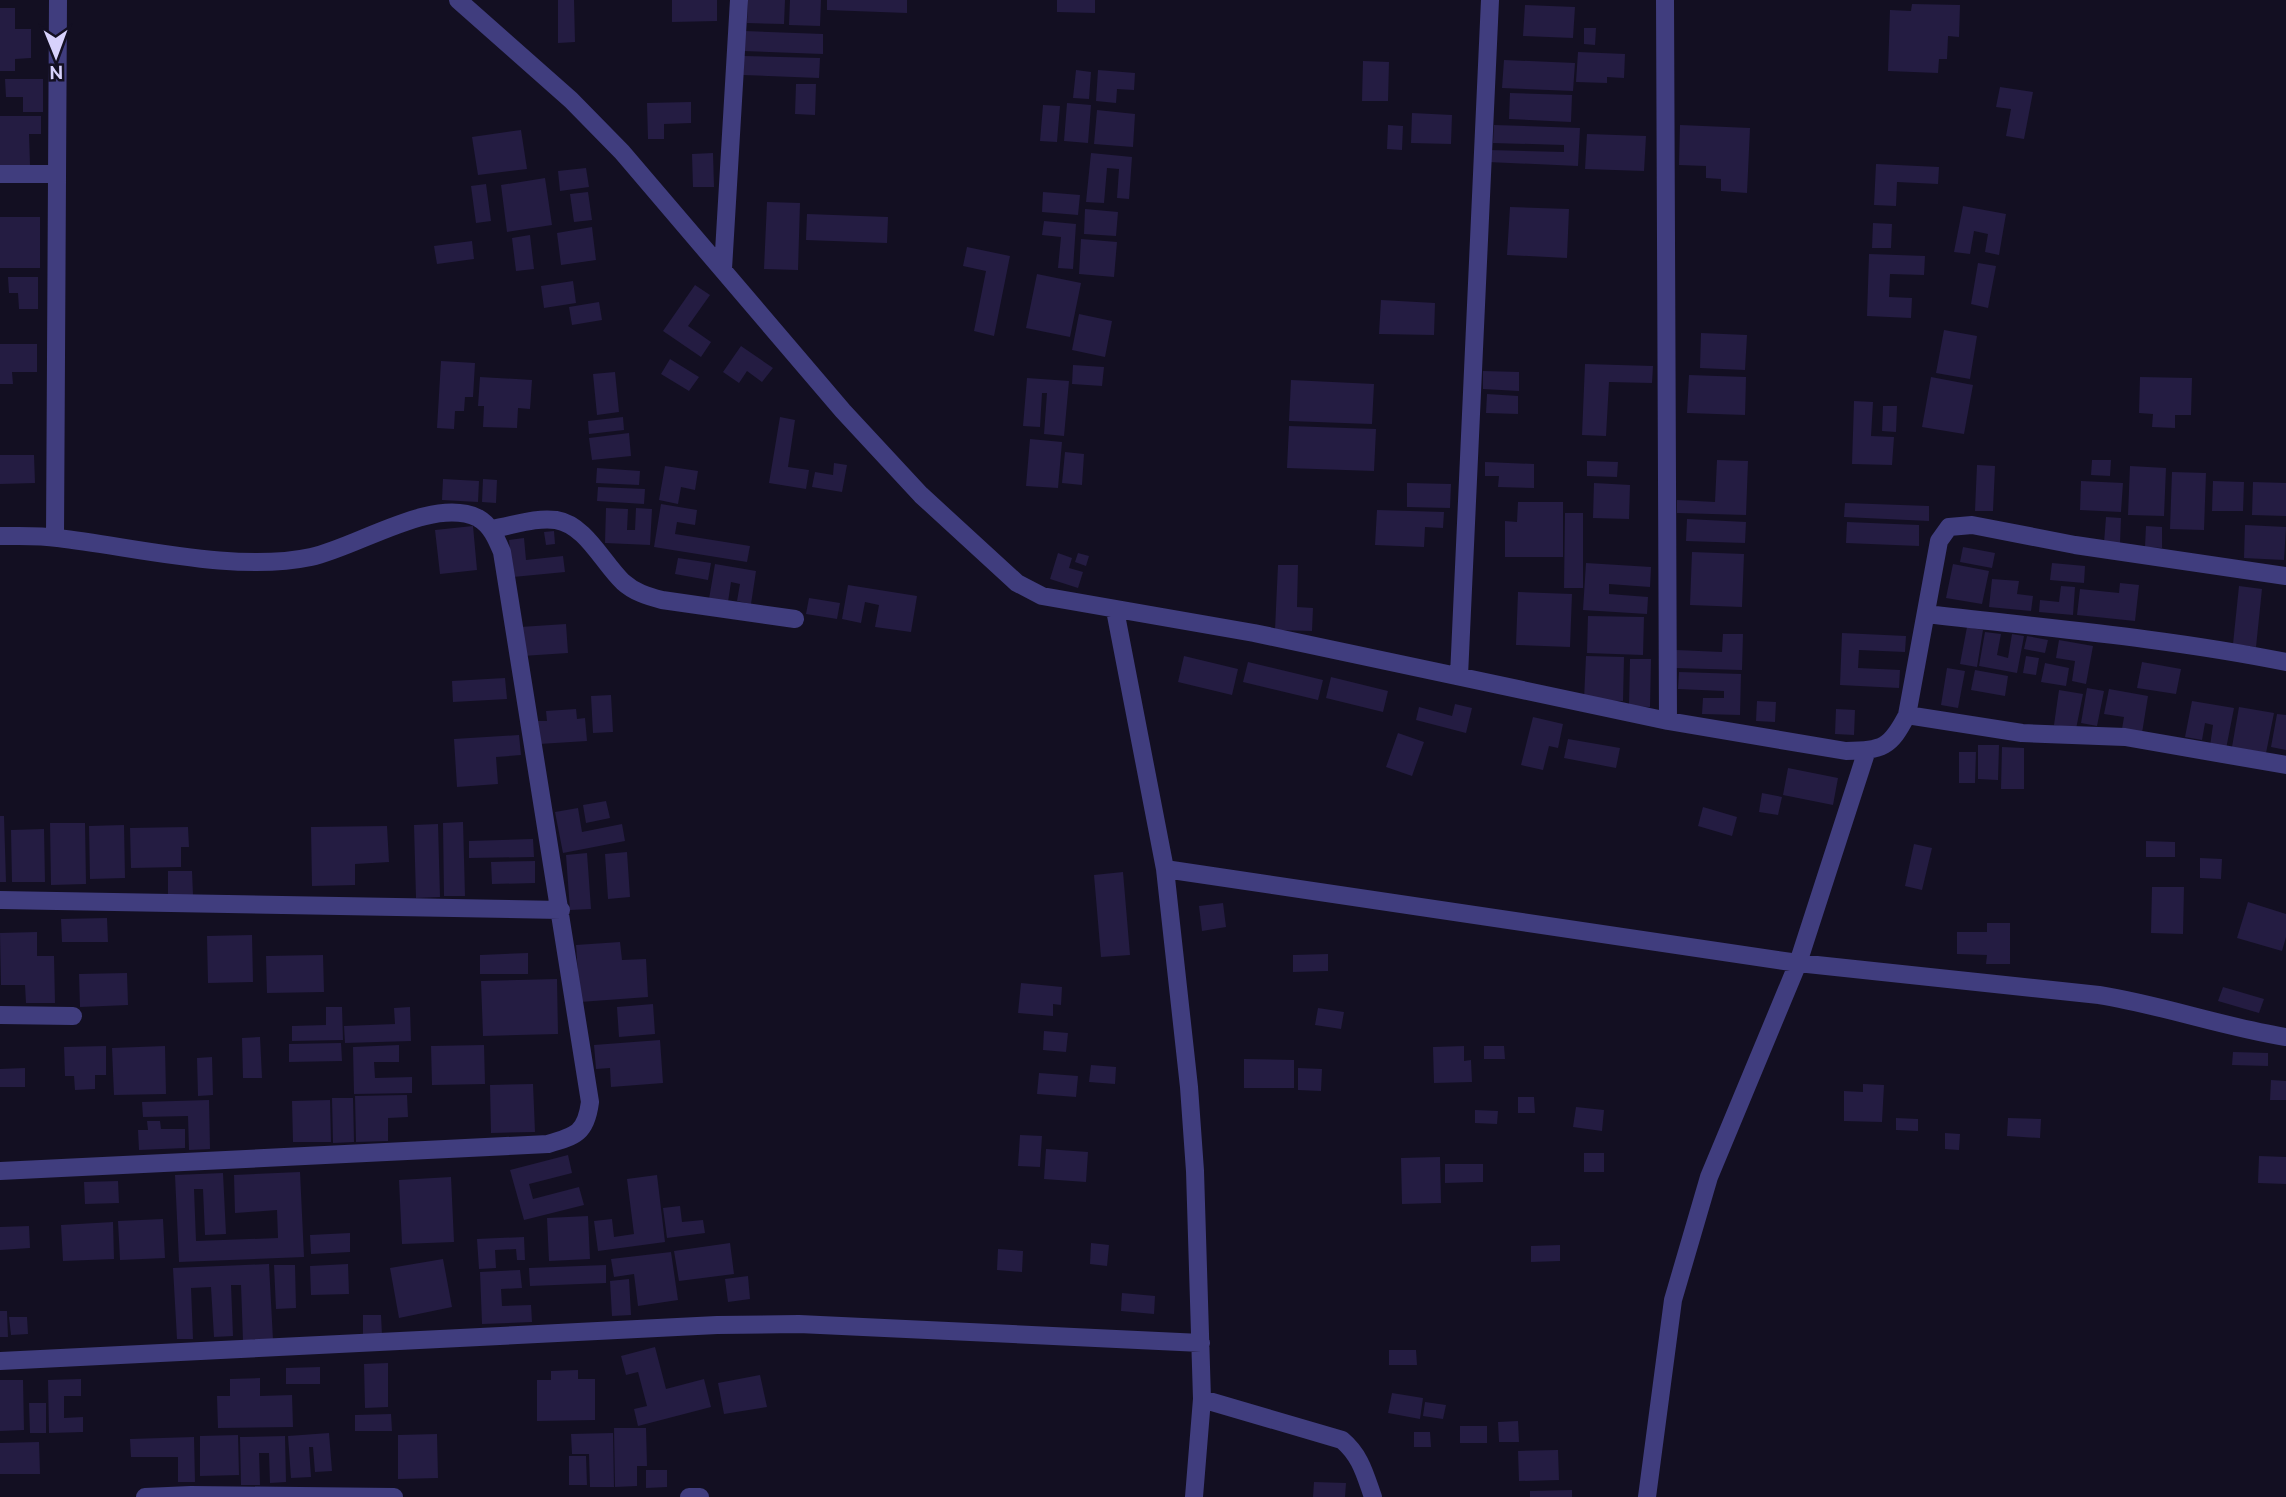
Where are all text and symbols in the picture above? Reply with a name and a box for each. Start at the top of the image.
north arrow [21,21,91,91]
text: N [49,62,64,84]

